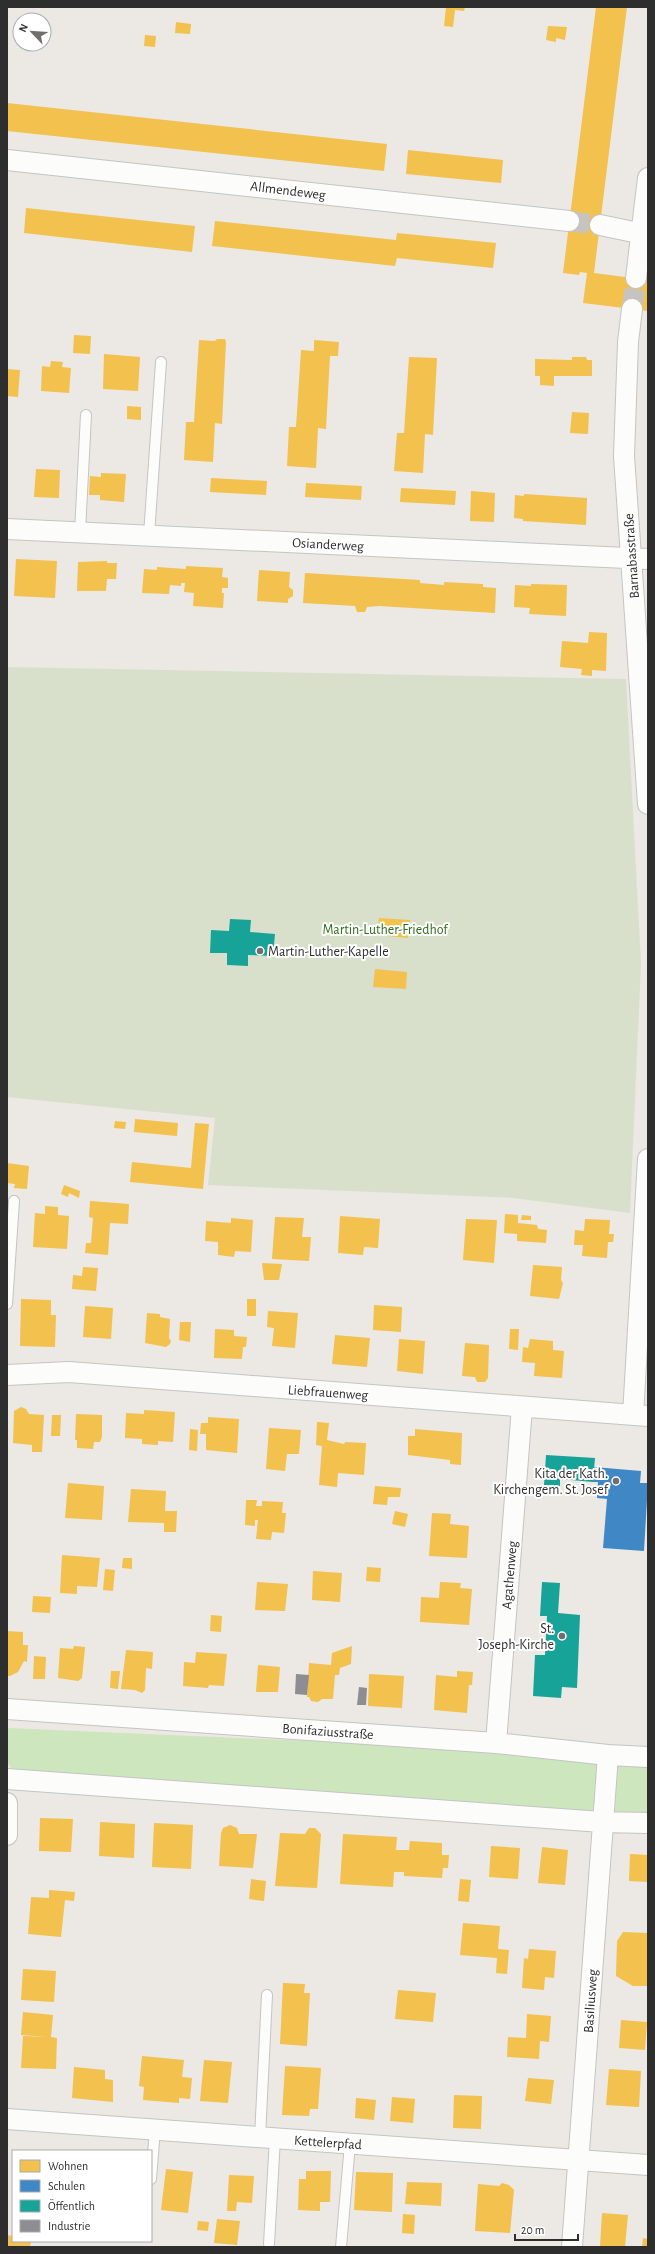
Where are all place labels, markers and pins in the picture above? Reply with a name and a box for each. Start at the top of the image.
place label: Martin-Luther-Kapelle [268,945,389,959]
marker: Martin-Luther-Kapelle [255,946,265,956]
place label: Kita der Kath. Kirchengem. St. Josef [493,1467,609,1497]
marker: Kita der Kath. Kirchengem. St. Josef [611,1476,621,1486]
place label: St. Joseph-Kirche [478,1622,554,1652]
marker: St. Joseph-Kirche [557,1631,567,1641]

